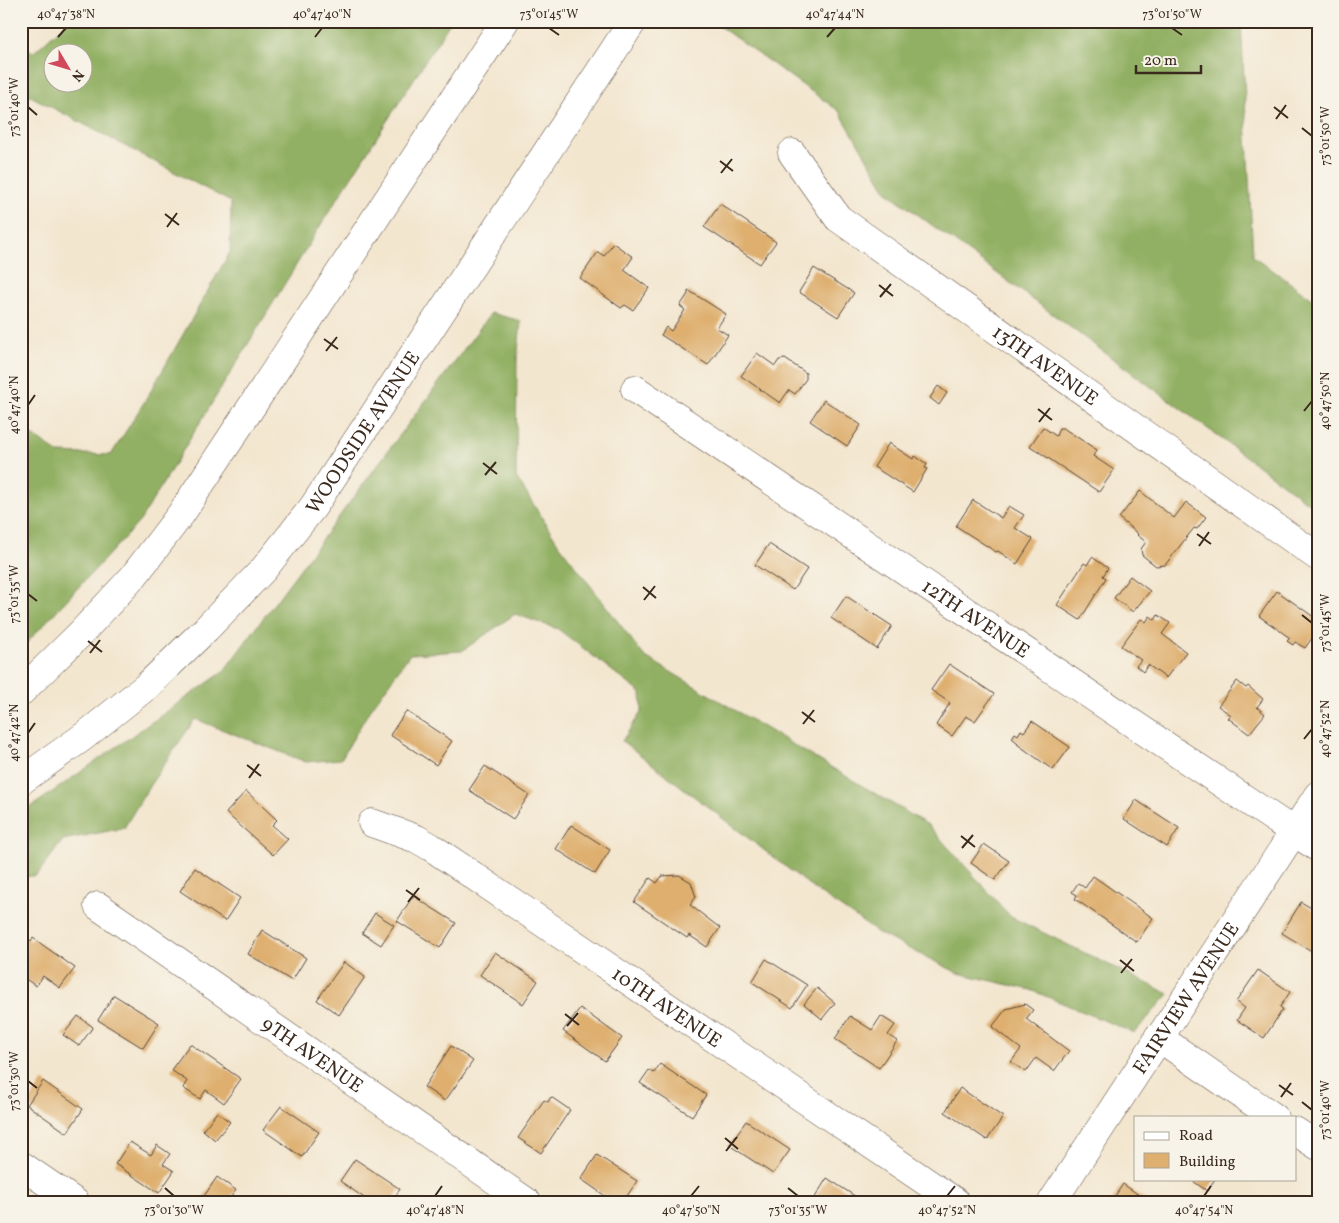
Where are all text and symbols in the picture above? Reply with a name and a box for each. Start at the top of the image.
text: 40°47'38"N [37,7,95,23]
text: 40°47'40"N [293,7,351,23]
text: 73°01'45"W [520,7,578,23]
text: 40°47'44"N [806,7,865,23]
text: 73°01'50"W [1142,7,1202,23]
north arrow [42,42,92,92]
scale bar [1136,42,1202,74]
text: 20 m [1144,51,1177,72]
text: N [66,65,88,85]
text: 73°01'40"W [7,77,23,137]
text: 73°01'50"W [1318,106,1334,166]
street label: 13TH AVENUE [986,319,1103,414]
street label: WOODSIDE AVENUE [300,346,428,520]
text: 40°47'50"N [1318,372,1334,430]
text: 40°47'40"N [7,376,23,434]
text: 73°01'35"W [7,565,23,623]
street label: 12TH AVENUE [915,574,1035,666]
text: 73°01'45"W [1318,594,1334,652]
text: 40°47'52"N [1318,700,1334,758]
text: 40°47'42"N [7,704,23,762]
street label: FAIRVIEW AVENUE [1127,917,1247,1080]
street label: 10TH AVENUE [606,961,727,1056]
street label: 9TH AVENUE [255,1011,368,1101]
text: 73°01'30"W [7,1051,23,1111]
text: 73°01'40"W [1318,1080,1334,1140]
legend [1134,1116,1296,1180]
text: Road [1179,1126,1213,1147]
text: Building [1179,1152,1236,1173]
text: 73°01'30"W [144,1203,204,1219]
text: 40°47'48"N [406,1203,464,1219]
text: 40°47'50"N [662,1203,720,1219]
text: 73°01'35"W [769,1203,827,1219]
text: 40°47'52"N [918,1203,976,1219]
text: 40°47'54"N [1175,1203,1233,1219]

